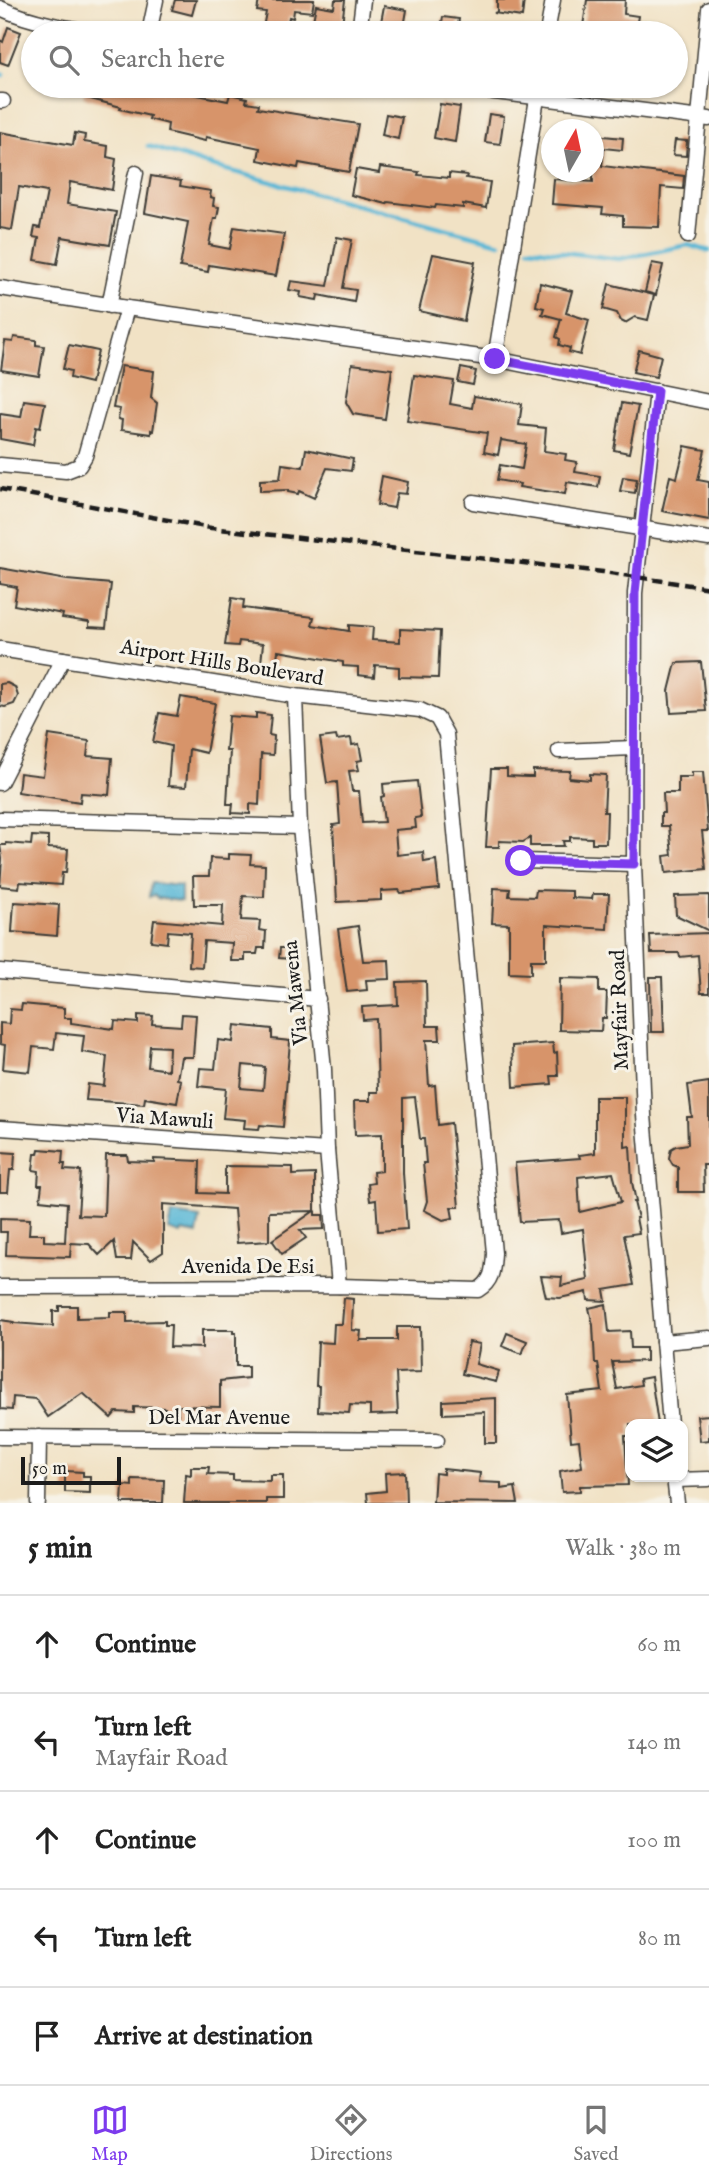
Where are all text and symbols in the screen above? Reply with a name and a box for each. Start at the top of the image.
search box [21,21,688,98]
icon: search [45,41,83,79]
text: Search here [101,43,225,76]
north arrow [541,119,604,182]
route end [479,343,510,374]
street label: Airport Hills Boulevard [117,634,326,693]
route start [505,845,536,876]
street label: Via Mawena [277,938,316,1048]
street label: Mayfair Road [605,948,636,1071]
street label: Via Mawuli [114,1103,215,1136]
street label: Avenida De Esi [181,1254,314,1281]
street label: Del Mar Avenue [148,1405,290,1432]
map controls [625,1419,688,1482]
button: layers [625,1419,688,1482]
scale bar [21,1454,121,1486]
text: 50 m [32,1457,67,1481]
text: 5 min [28,1530,93,1568]
text: Walk · 380 m [565,1534,681,1563]
icon: ahead [28,1625,66,1663]
text: Continue [95,1628,196,1661]
text: 60 m [637,1630,681,1659]
text: Turn left [95,1711,192,1744]
icon: left [28,1723,66,1761]
text: 140 m [627,1728,681,1757]
text: Mayfair Road [95,1744,228,1773]
icon: ahead [28,1821,66,1859]
text: Continue [95,1824,196,1857]
text: 100 m [627,1826,681,1855]
icon: left [28,1919,66,1957]
text: Turn left [95,1922,192,1955]
text: 80 m [638,1924,681,1953]
icon: arrive [28,2017,66,2055]
text: Arrive at destination [95,2020,313,2053]
tab: Map [91,2101,129,2167]
tab: Directions [310,2101,392,2167]
tab: Saved [573,2101,618,2167]

